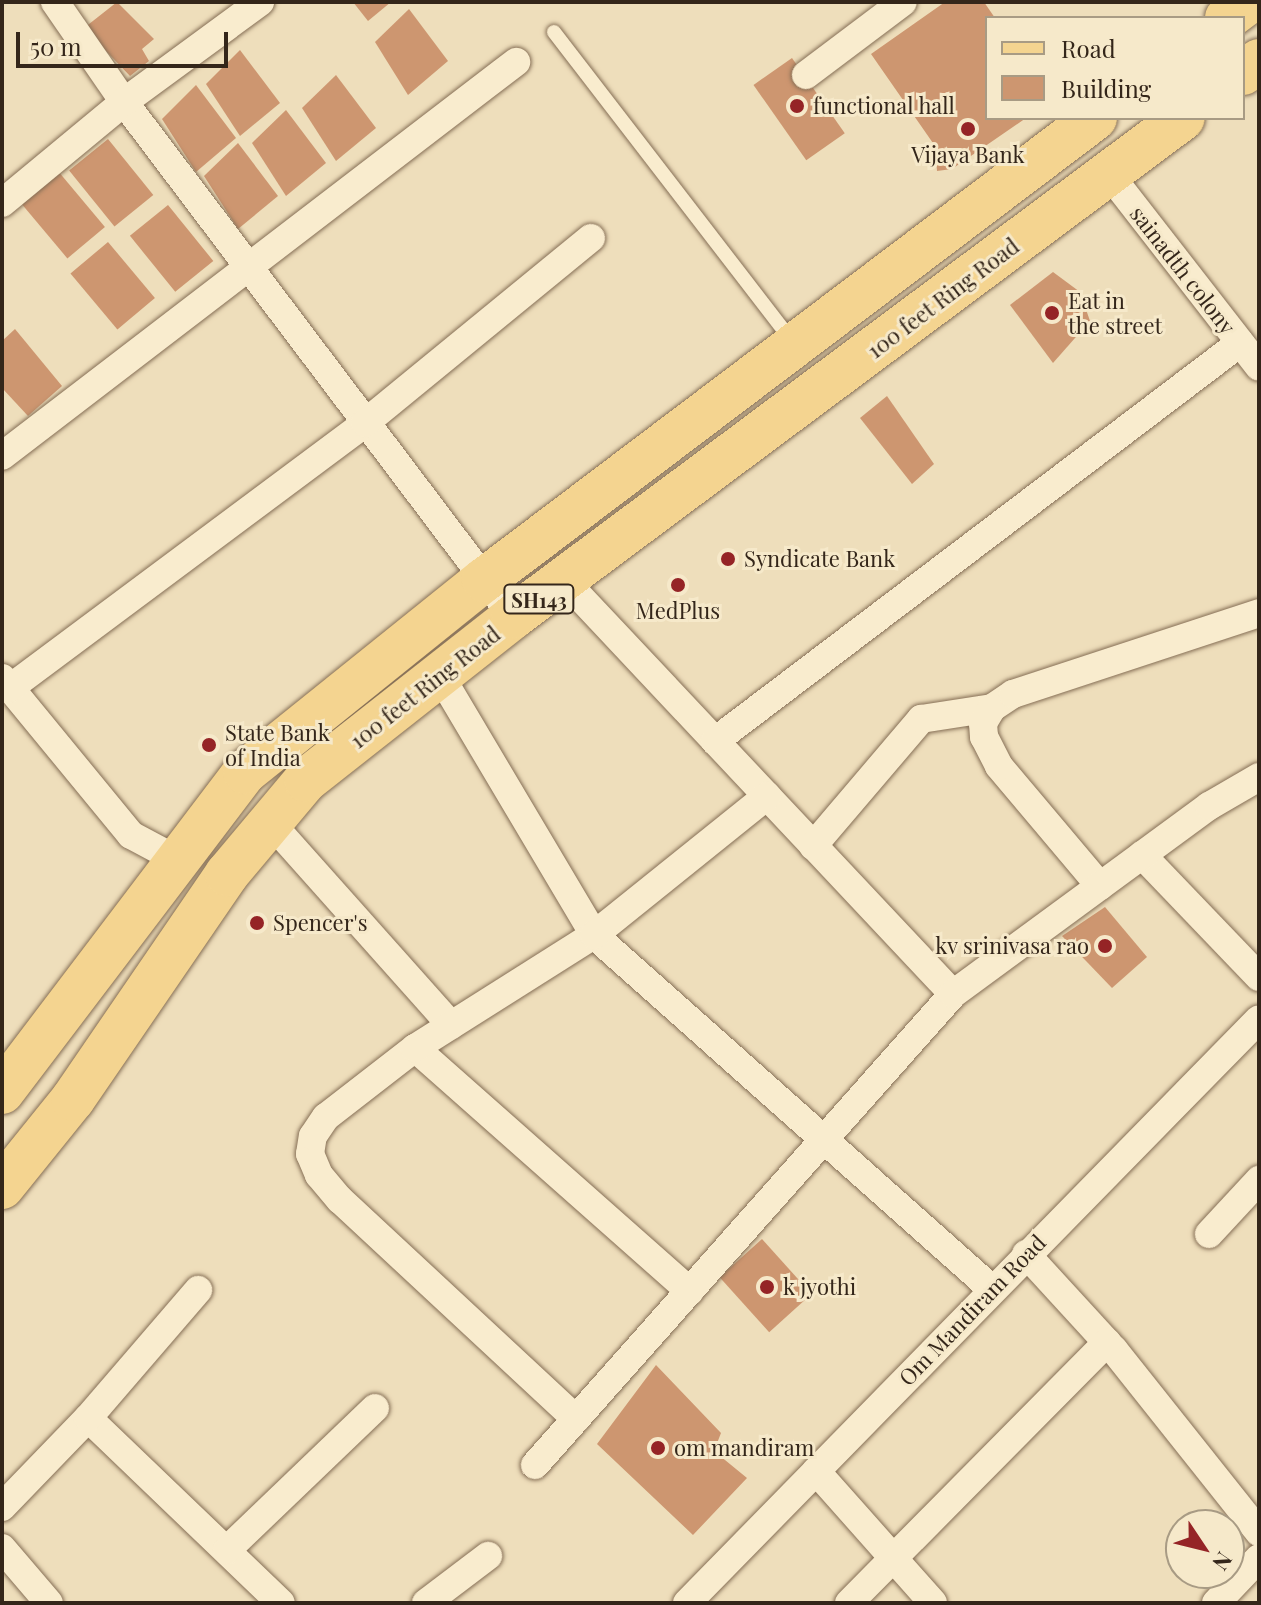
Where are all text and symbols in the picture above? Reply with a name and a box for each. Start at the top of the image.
scale bar [20,16,232,66]
legend [985,16,1245,120]
text: 50 m [30,30,82,62]
text: Road [1061,32,1116,64]
text: Building [1061,72,1151,104]
place label: functional hall [813,93,956,119]
marker: functional hall [788,97,806,115]
marker: Vijaya Bank [959,120,977,138]
place label: Vijaya Bank [911,142,1025,168]
street label: sainadth colony [1125,201,1241,339]
street label: 100 feet Ring Road [862,232,1024,364]
place label: Eat in the street [1068,287,1162,338]
marker: Eat in the street [1043,304,1061,322]
place label: Syndicate Bank [744,546,895,572]
marker: Syndicate Bank [719,550,737,568]
marker: MedPlus [669,576,687,594]
road number: SH143 [503,583,575,615]
place label: MedPlus [636,598,720,624]
street label: 100 feet Ring Road [345,620,505,754]
place label: State Bank of India [225,719,330,770]
marker: State Bank of India [200,736,218,754]
place label: Spencer's [273,910,368,936]
marker: Spencer's [248,914,266,932]
place label: kv srinivasa rao [934,933,1089,959]
marker: kv srinivasa rao [1096,937,1114,955]
street label: Om Mandiram Road [893,1229,1051,1391]
place label: k jyothi [783,1274,856,1300]
marker: k jyothi [758,1278,776,1296]
place label: om mandiram [674,1435,814,1461]
marker: om mandiram [649,1439,667,1457]
north arrow [1165,1509,1245,1589]
text: N [1206,1547,1240,1577]

